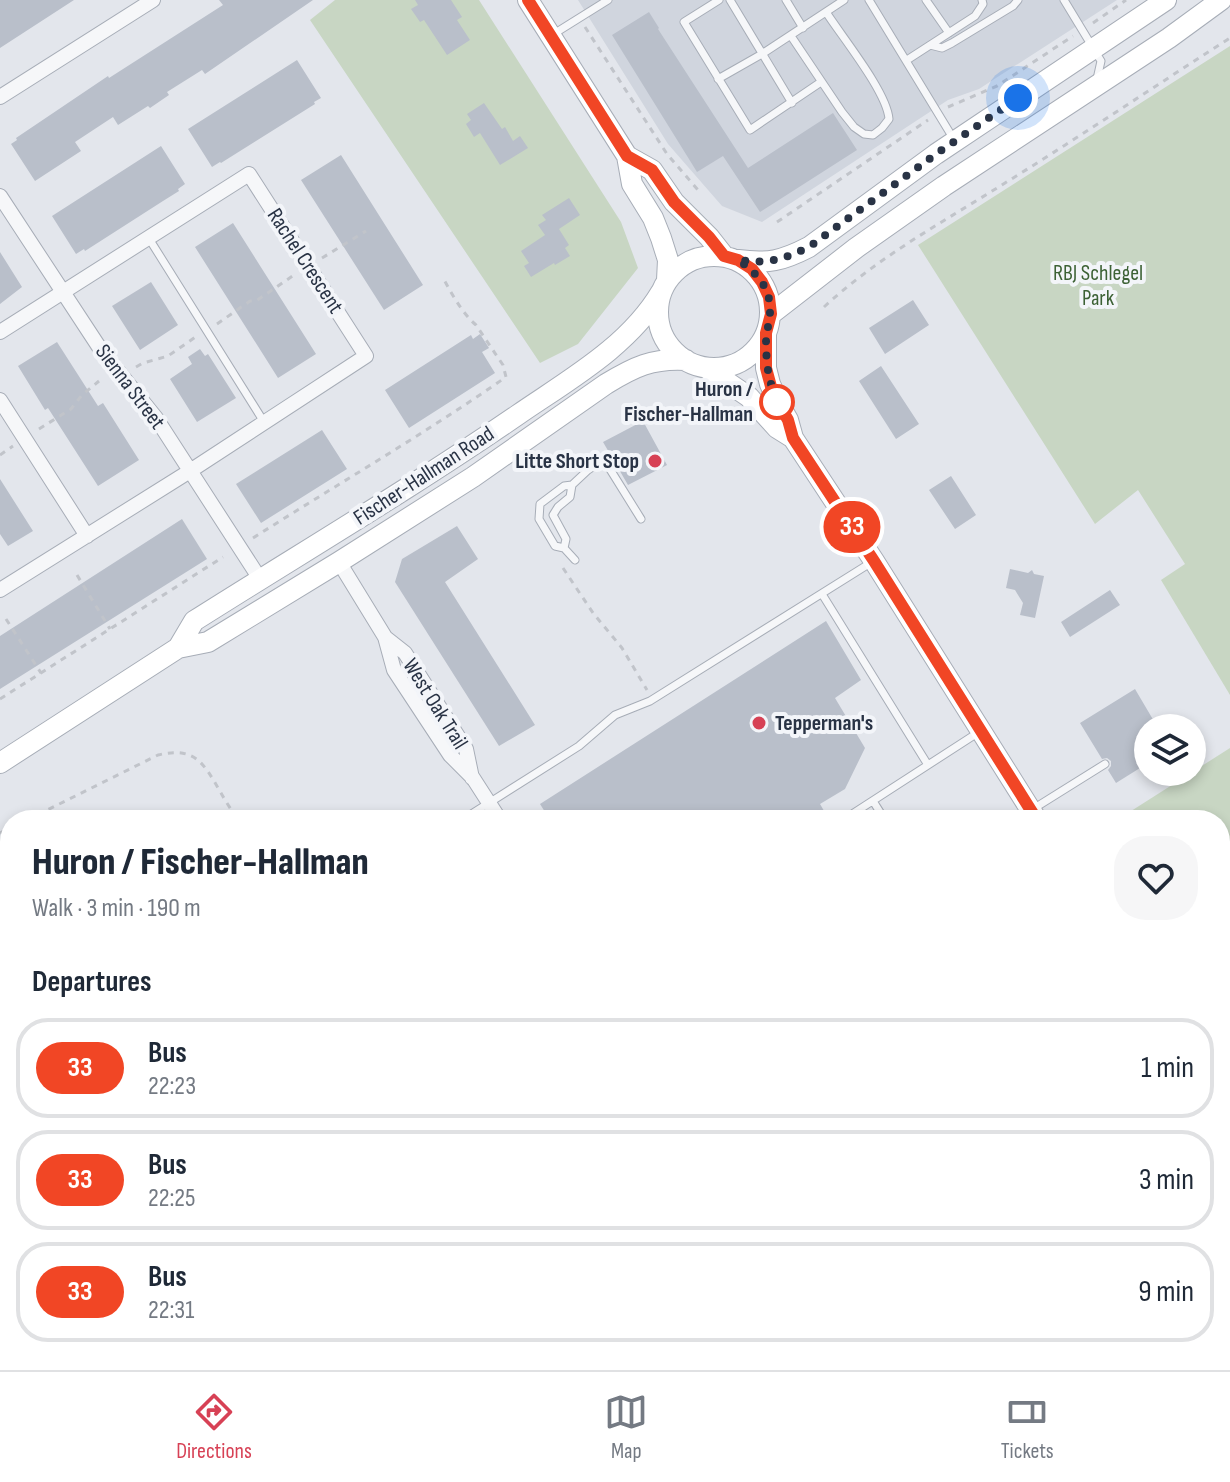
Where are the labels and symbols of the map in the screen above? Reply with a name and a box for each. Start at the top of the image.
your location [998,78,1038,118]
street label: Rachel Crescent [261,203,349,319]
park label: RBJ Schlegel Park [1053,260,1143,312]
street label: Sienna Street [89,339,171,435]
place label: Huron / Fischer-Hallman [624,376,754,428]
marker: Huron / Fischer-Hallman [760,385,794,419]
street label: Fischer-Hallman Road [349,421,499,531]
place label: Litte Short Stop [515,448,639,475]
marker: Litte Short Stop [646,452,664,470]
line badge: 33 [816,501,888,553]
street label: West Oak Trail [397,654,473,754]
place label: Tepperman's [775,710,873,737]
marker: Tepperman's [750,714,768,732]

